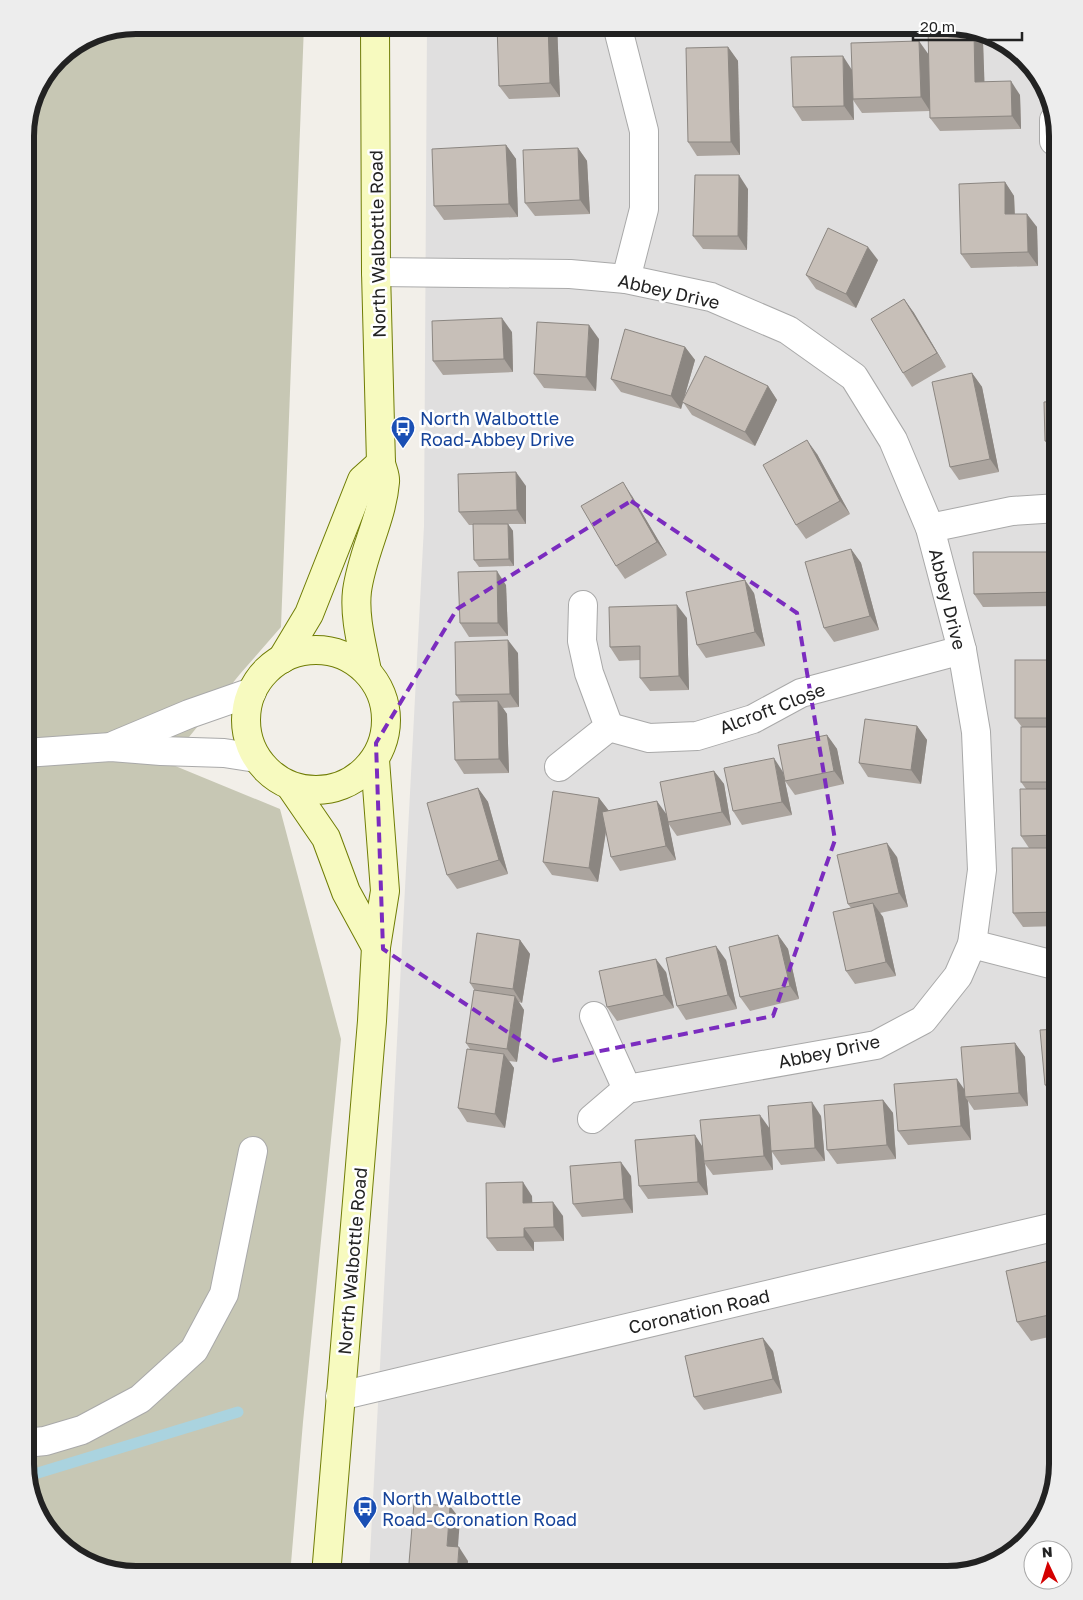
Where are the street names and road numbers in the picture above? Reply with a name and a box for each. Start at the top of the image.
street label: North Walbottle Road [364,150,390,338]
street label: Abbey Drive [616,269,722,313]
street label: Abbey Drive [925,546,971,652]
street label: Alcroft Close [716,678,828,738]
street label: Abbey Drive [776,1029,882,1073]
street label: North Walbottle Road [333,1166,371,1356]
street label: Coronation Road [626,1284,772,1338]

